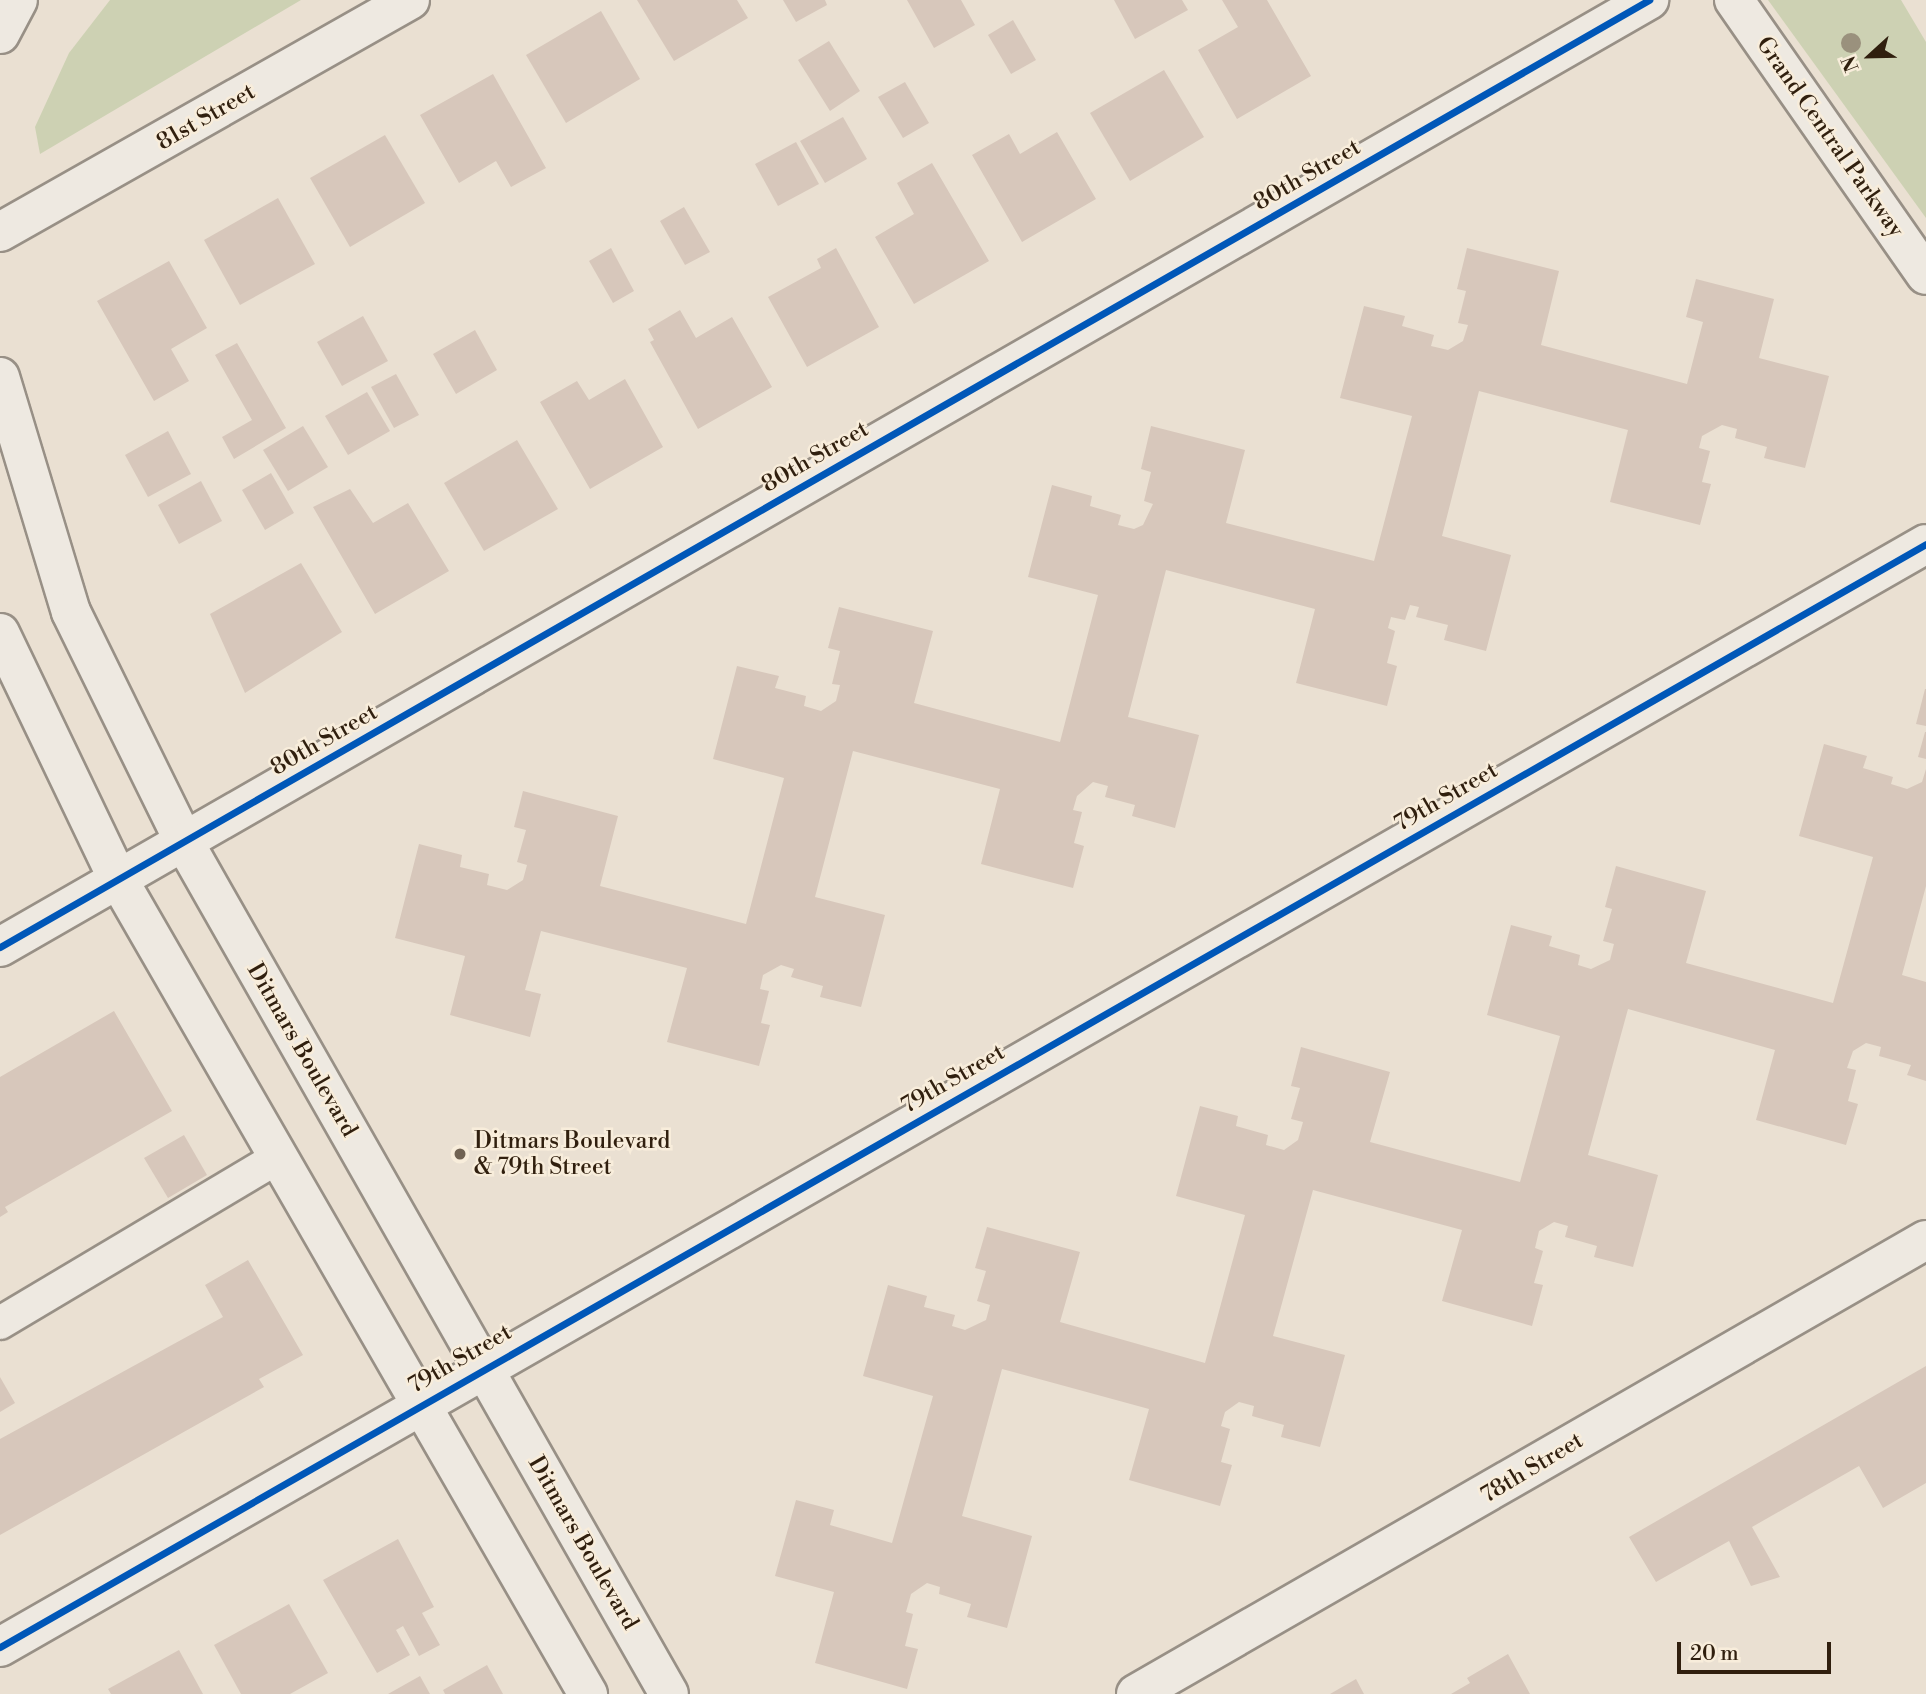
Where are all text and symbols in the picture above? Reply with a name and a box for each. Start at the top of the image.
north arrow [1835,21,1905,91]
street label: Grand Central Parkway [1750,31,1910,243]
text: N [1837,52,1864,75]
street label: 81st Street [152,78,260,156]
street label: 80th Street [1249,133,1365,217]
street label: 80th Street [757,415,873,499]
street label: 80th Street [266,698,382,782]
street label: 79th Street [1390,756,1502,838]
street label: Ditmars Boulevard [241,958,363,1142]
street label: 79th Street [897,1038,1009,1120]
place label: Ditmars Boulevard & 79th Street [474,1127,670,1181]
marker: Ditmars Boulevard & 79th Street [452,1146,468,1162]
street label: 79th Street [404,1318,516,1400]
street label: 78th Street [1476,1427,1588,1509]
street label: Ditmars Boulevard [522,1451,644,1635]
scale bar [1681,1628,1835,1672]
text: 20 m [1690,1641,1739,1667]

